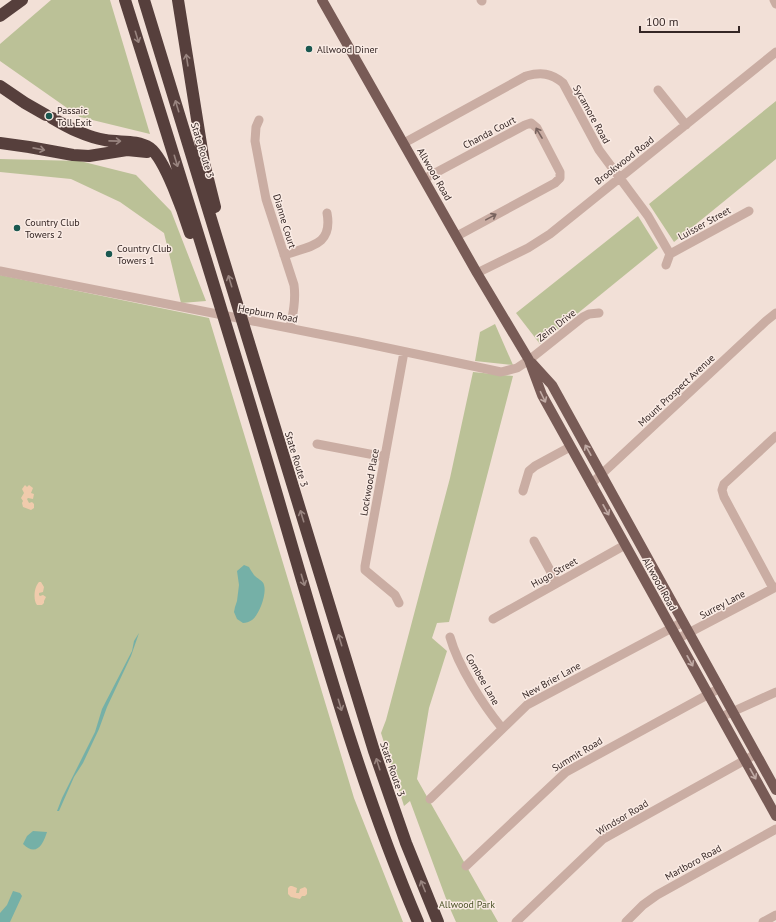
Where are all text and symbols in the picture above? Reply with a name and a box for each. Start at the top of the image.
scale bar [640,8,739,34]
text: 100 m [646,14,679,29]
one-way arrow [134,31,141,44]
place label: Allwood Diner [317,43,378,56]
marker: Allwood Diner [304,44,314,54]
one-way arrow [183,54,191,67]
street label: Sycamore Road [570,83,613,146]
one-way arrow [173,100,180,113]
place label: Passaic Toll Exit [57,104,92,129]
marker: Passaic Toll Exit [44,111,54,121]
street label: Chanda Court [461,113,518,152]
street label: State Route 3 [188,121,217,179]
one-way arrow [535,127,543,139]
street label: Brookwood Road [592,133,657,188]
one-way arrow [108,137,121,145]
one-way arrow [32,145,45,153]
street label: Allwood Road [414,146,455,203]
one-way arrow [173,155,180,168]
street label: Dianne Court [270,192,299,250]
street label: Luisser Street [676,203,733,243]
one-way arrow [485,213,497,221]
place label: Country Club Towers 2 [25,216,80,241]
marker: Country Club Towers 2 [12,223,22,233]
place label: Country Club Towers 1 [117,242,172,267]
marker: Country Club Towers 1 [104,249,114,259]
one-way arrow [226,275,233,288]
street label: Hepburn Road [237,301,299,326]
street label: Zeim Drive [534,306,578,345]
street label: Mount Prospect Avenue [635,351,717,429]
one-way arrow [540,390,547,402]
street label: State Route 3 [282,430,311,488]
one-way arrow [583,444,591,456]
street label: Lockwood Place [357,447,382,517]
one-way arrow [602,504,610,516]
one-way arrow [298,509,305,522]
street label: Hugo Street [529,554,580,591]
street label: Allwood Road [640,555,680,613]
one-way arrow [300,574,307,587]
street label: Surrey Lane [697,587,747,622]
one-way arrow [336,634,343,647]
street label: Combee Lane [463,651,503,707]
one-way arrow [686,655,694,667]
street label: New Brier Lane [520,659,583,702]
one-way arrow [337,698,344,711]
street label: Summit Road [550,734,605,775]
street label: State Route 3 [377,740,408,798]
one-way arrow [374,758,381,771]
one-way arrow [749,768,757,780]
street label: Windsor Road [594,797,651,838]
street label: Marlboro Road [663,842,724,883]
one-way arrow [419,881,427,893]
park label: Allwood Park [439,898,495,911]

